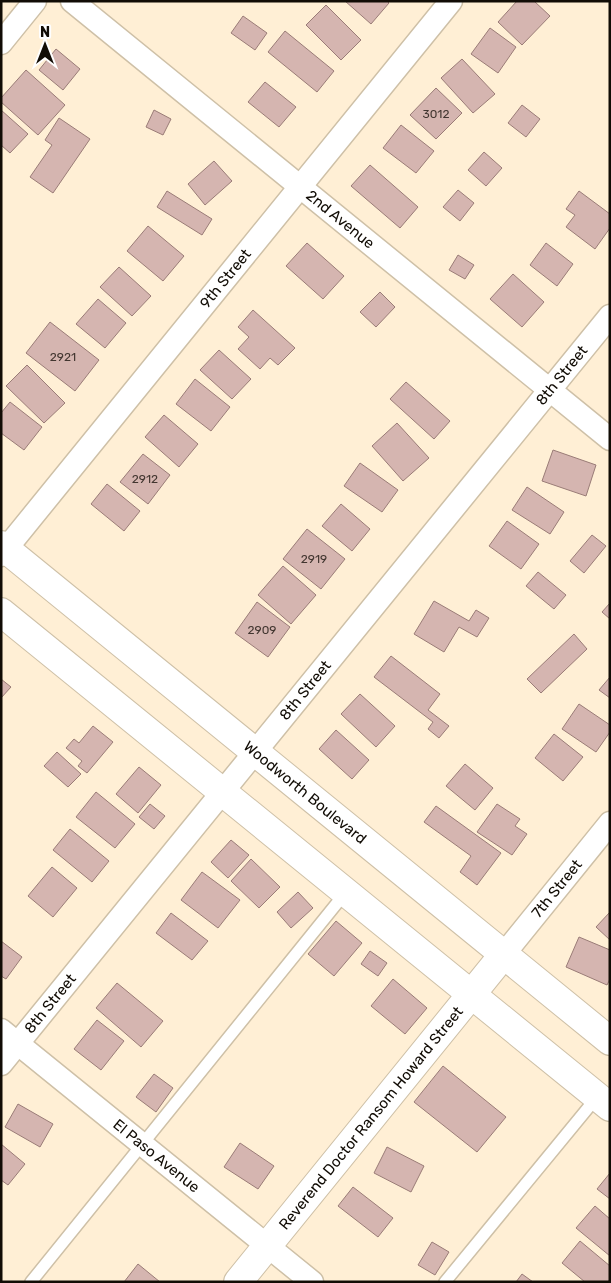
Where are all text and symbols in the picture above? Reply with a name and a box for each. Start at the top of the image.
north arrow [20,20,70,70]
text: N [40,24,50,41]
house number: 3012 [422,107,450,121]
street label: 2nd Avenue [303,186,378,253]
street label: 9th Street [196,245,255,312]
street label: 8th Street [532,342,591,409]
house number: 2921 [50,350,76,364]
house number: 2912 [132,472,158,486]
house number: 2919 [301,552,327,566]
house number: 2909 [248,623,276,637]
street label: 8th Street [276,657,335,724]
street label: Woodworth Boulevard [240,737,370,848]
street label: 7th Street [528,856,586,922]
street label: 8th Street [21,970,80,1037]
street label: Reverend Doctor Ransom Howard Street [275,1003,467,1233]
street label: El Paso Avenue [109,1115,203,1196]

